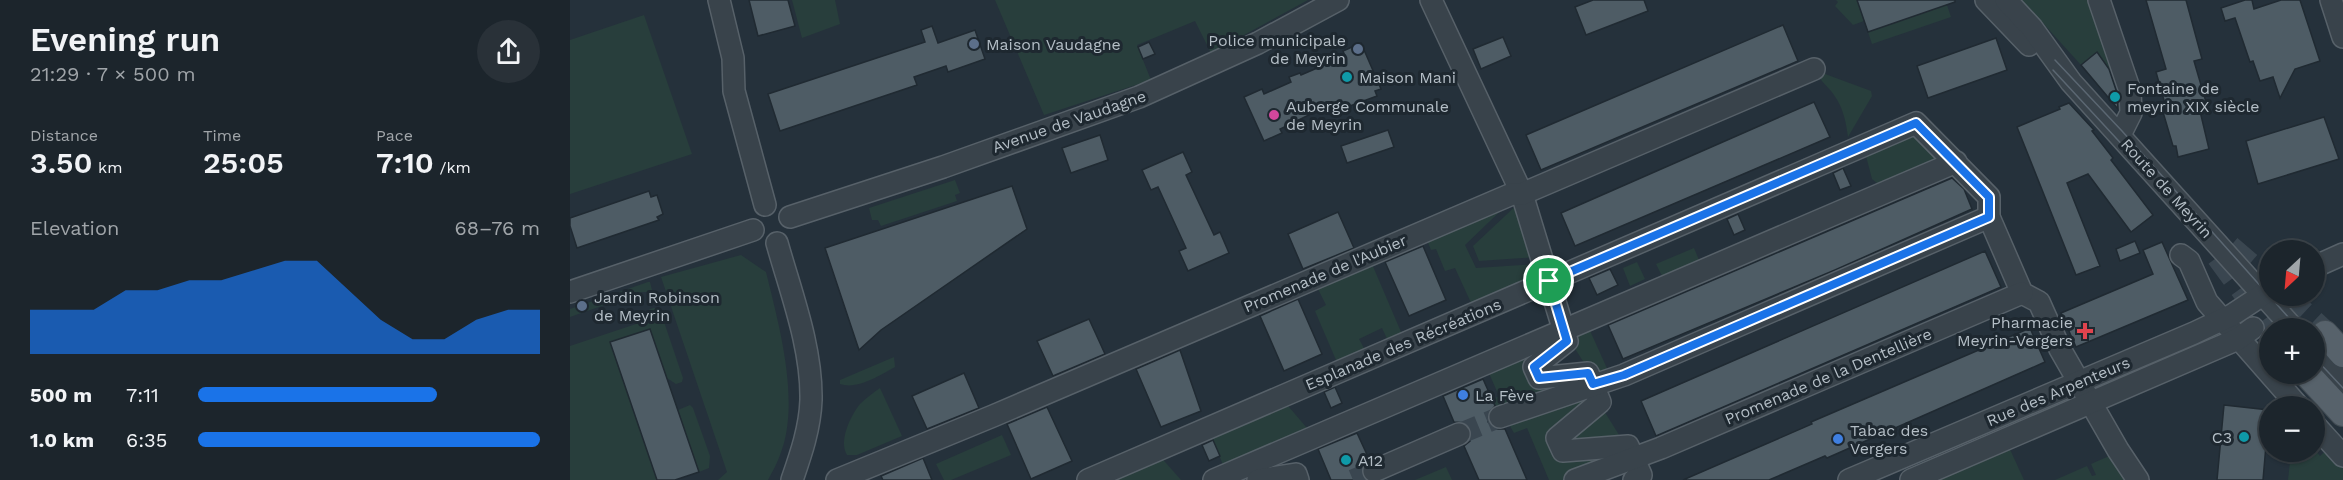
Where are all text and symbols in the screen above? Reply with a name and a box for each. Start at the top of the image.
text: Evening run [30,20,220,59]
button: share [477,20,540,83]
place label: Police municipale de Meyrin [1208,31,1346,68]
place label: Maison Vaudagne [986,35,1121,54]
marker: Maison Vaudagne [967,37,981,51]
marker: Police municipale de Meyrin [1351,42,1365,56]
text: 21:29 · 7 × 500 m [30,62,195,86]
place label: Maison Mani [1359,68,1456,87]
marker: Maison Mani [1340,70,1354,84]
place label: Fontaine de meyrin XIX siècle [2127,79,2260,116]
street label: Avenue de Vaudagne [990,86,1149,157]
marker: Fontaine de meyrin XIX siècle [2108,90,2122,104]
place label: Auberge Communale de Meyrin [1286,97,1449,134]
marker: Auberge Communale de Meyrin [1267,108,1281,122]
text: Distance [30,126,98,145]
text: Time [203,126,241,145]
text: Pace [376,126,413,145]
street label: Route de Meyrin [2117,135,2216,242]
text: 3.50 [30,145,93,180]
text: 25:05 [203,145,284,180]
text: 7:10 [376,145,434,180]
text: km [93,158,122,177]
text: /km [434,158,471,177]
text: Elevation [30,216,119,240]
text: 68–76 m [455,216,540,240]
street label: Promenade de l'Aubier [1241,230,1410,316]
north arrow [2259,240,2325,306]
map controls [2259,240,2325,462]
pin [1523,255,1574,306]
icon: arrive [1532,264,1565,297]
place label: Jardin Robinson de Meyrin [594,288,720,325]
street label: Esplanade des Récréations [1302,294,1504,394]
marker: Jardin Robinson de Meyrin [575,299,589,313]
place label: Pharmacie Meyrin-Vergers [1957,313,2073,350]
button: + [2259,318,2325,384]
street label: Promenade de la Dentellière [1722,324,1934,429]
marker: Pharmacie Meyrin-Vergers [2078,324,2092,338]
street label: Rue des Arpenteurs [1984,353,2133,430]
text: 500 m [30,383,92,407]
text: 7:11 [126,383,159,407]
place label: La Fève [1475,386,1534,405]
marker: La Fève [1456,388,1470,402]
button: − [2259,396,2325,462]
place label: Tabac des Vergers [1850,421,1928,458]
text: 1.0 km [30,428,94,452]
text: 6:35 [126,428,167,452]
place label: C3 [2212,428,2232,447]
marker: C3 [2237,430,2251,444]
marker: Tabac des Vergers [1831,432,1845,446]
place label: A12 [1358,451,1383,470]
marker: A12 [1339,453,1353,467]

